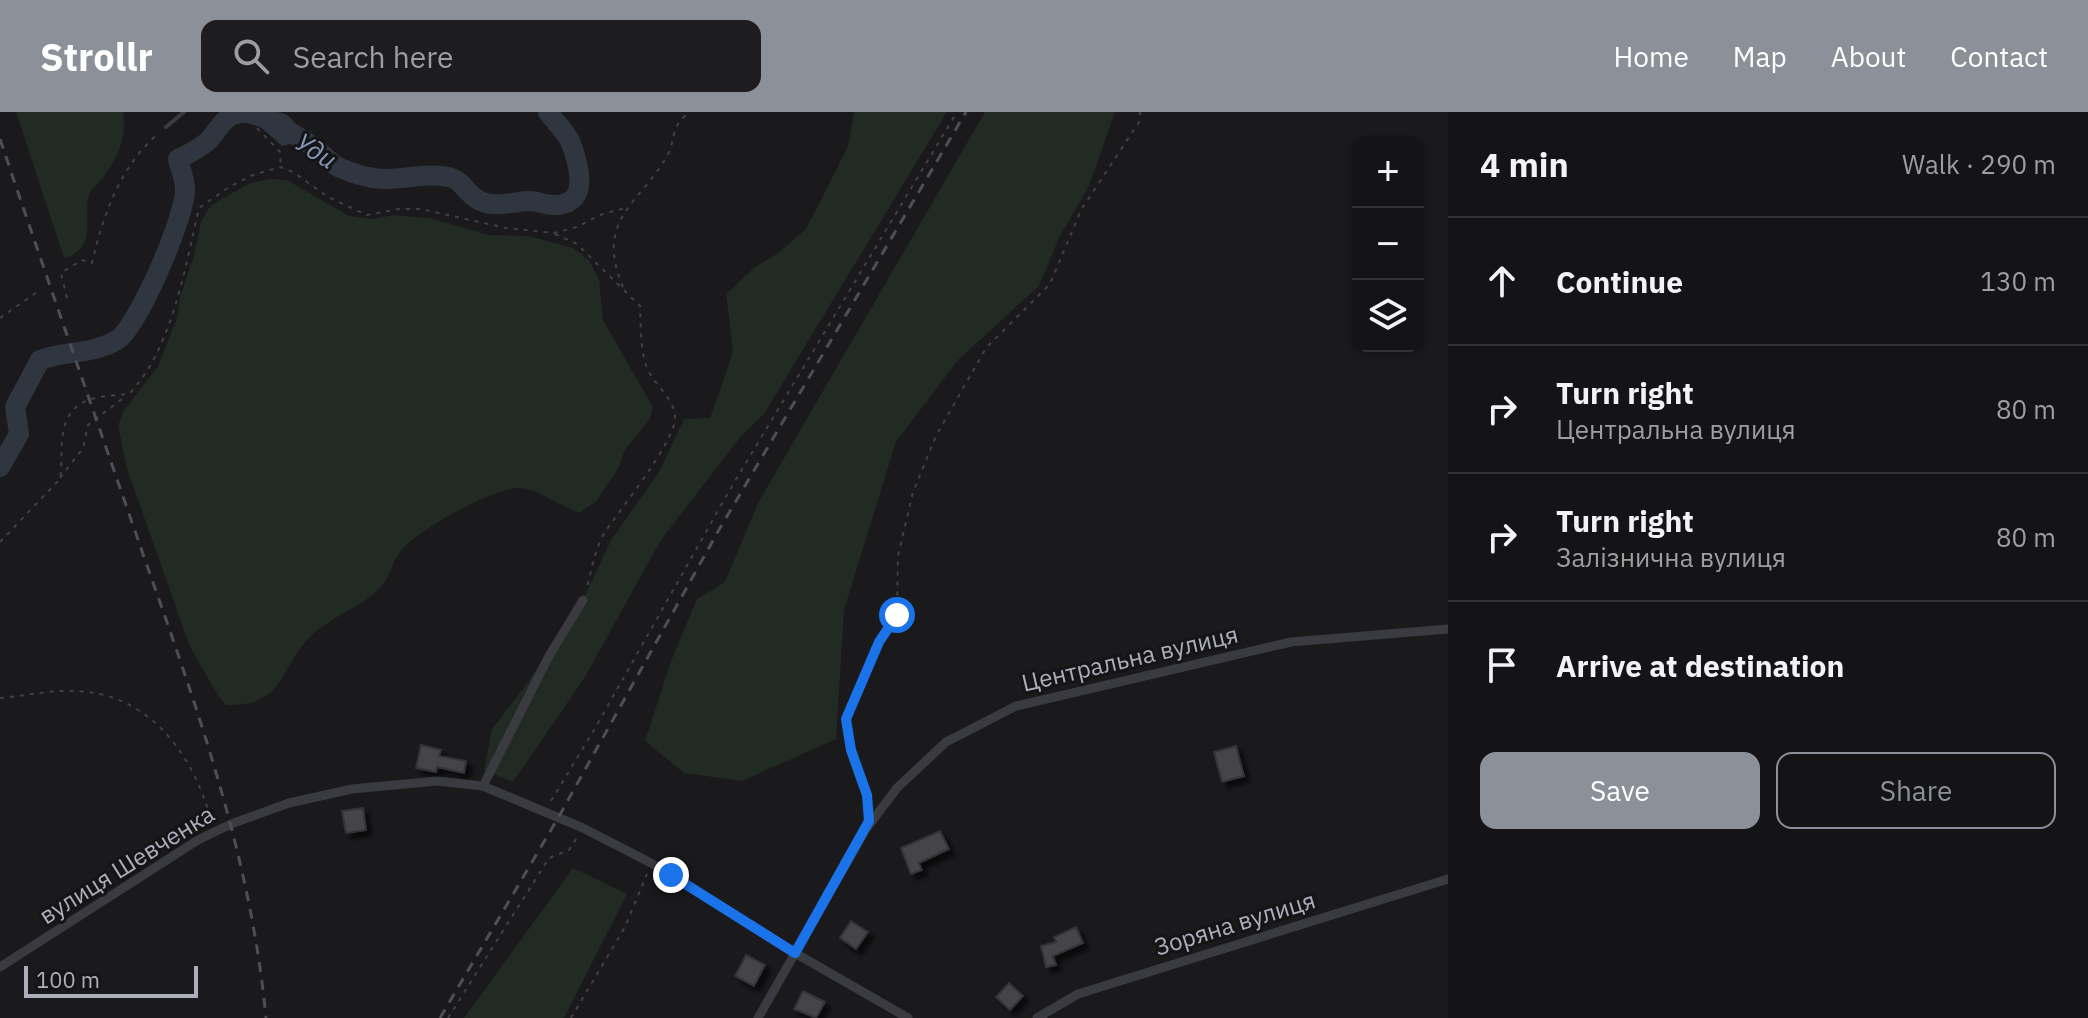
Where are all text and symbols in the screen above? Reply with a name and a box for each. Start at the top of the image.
search box [201,20,761,92]
text: Strollr [40,32,153,81]
icon: search [229,34,273,78]
text: Search here [293,37,454,76]
text: Home [1613,38,1689,75]
text: Map [1733,38,1787,75]
text: About [1831,38,1906,75]
text: Contact [1950,38,2048,75]
water label: Уди [289,124,344,176]
map controls [1352,136,1424,352]
button: + [1352,136,1424,208]
text: 4 min [1480,142,1569,186]
text: Walk · 290 m [1902,147,2056,181]
button: − [1352,208,1424,280]
icon: ahead [1480,259,1524,303]
text: Continue [1556,262,1683,301]
text: 130 m [1980,264,2056,298]
button: layers [1352,280,1424,352]
text: Turn right [1556,373,1694,412]
icon: right [1480,387,1524,431]
text: 80 m [1996,392,2056,426]
text: Центральна вулиця [1556,412,1796,446]
text: Turn right [1556,501,1694,540]
icon: right [1480,515,1524,559]
text: 80 m [1996,520,2056,554]
text: Залізнична вулиця [1556,540,1786,574]
route start [879,597,915,633]
street label: Центральна вулиця [1018,618,1241,699]
icon: arrive [1480,643,1524,687]
text: Arrive at destination [1556,646,1844,685]
button: Save [1480,752,1760,829]
button: Share [1776,752,2056,829]
street label: вулиця Шевченка [33,797,220,931]
route end [653,857,689,893]
street label: Зоряна вулиця [1150,883,1319,963]
scale bar [24,962,198,998]
text: 100 m [36,965,100,994]

